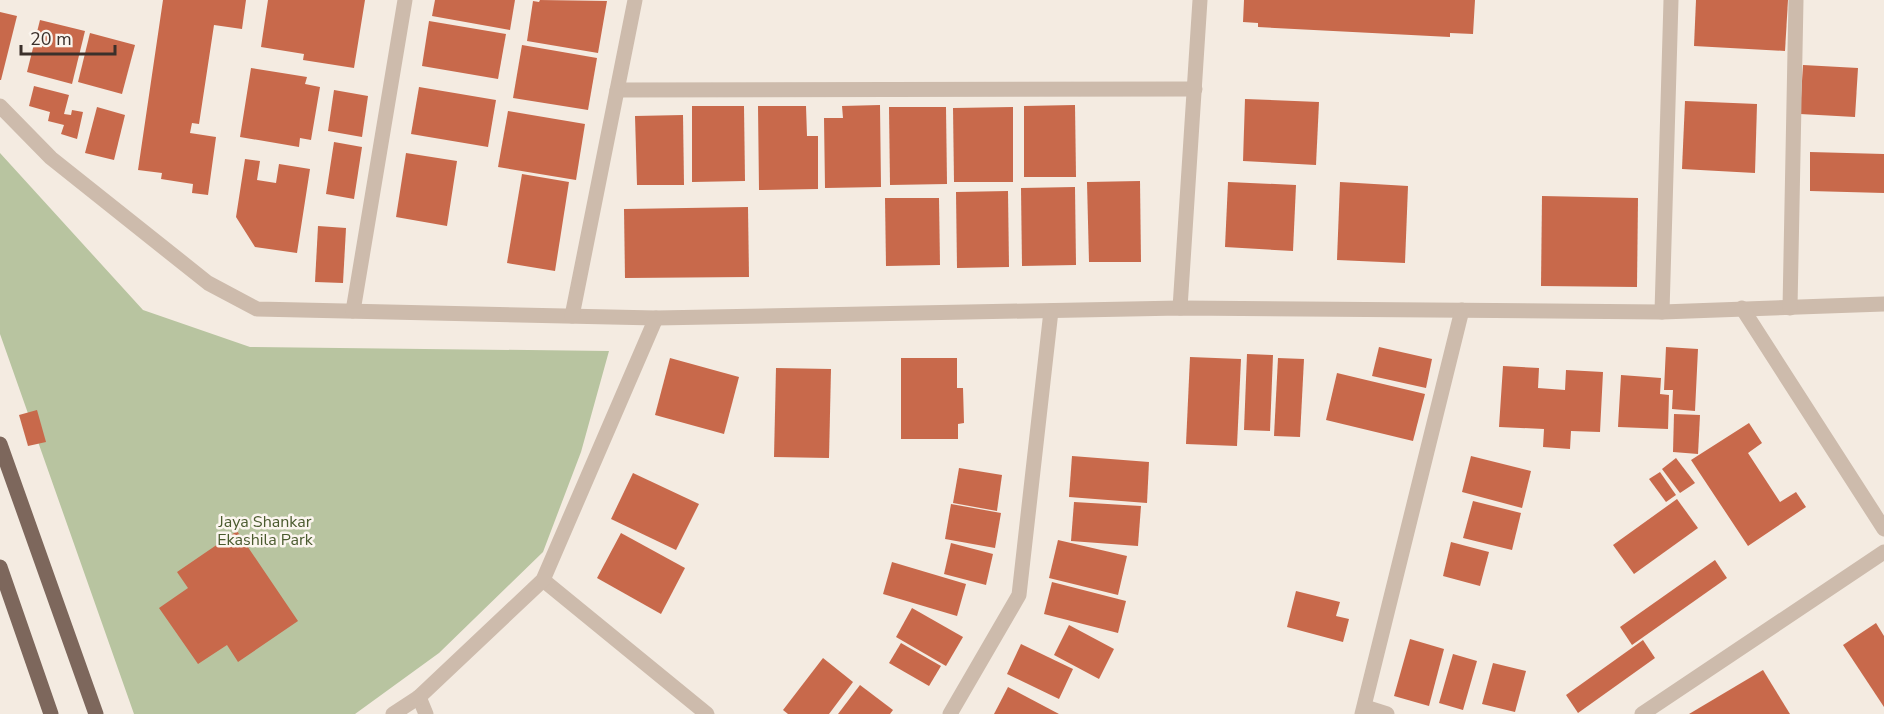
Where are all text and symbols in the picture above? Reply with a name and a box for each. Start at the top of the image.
scale bar [21,18,116,56]
text: 20 m [30,27,72,51]
park label: Jaya Shankar Ekashila Park [217,511,314,551]

